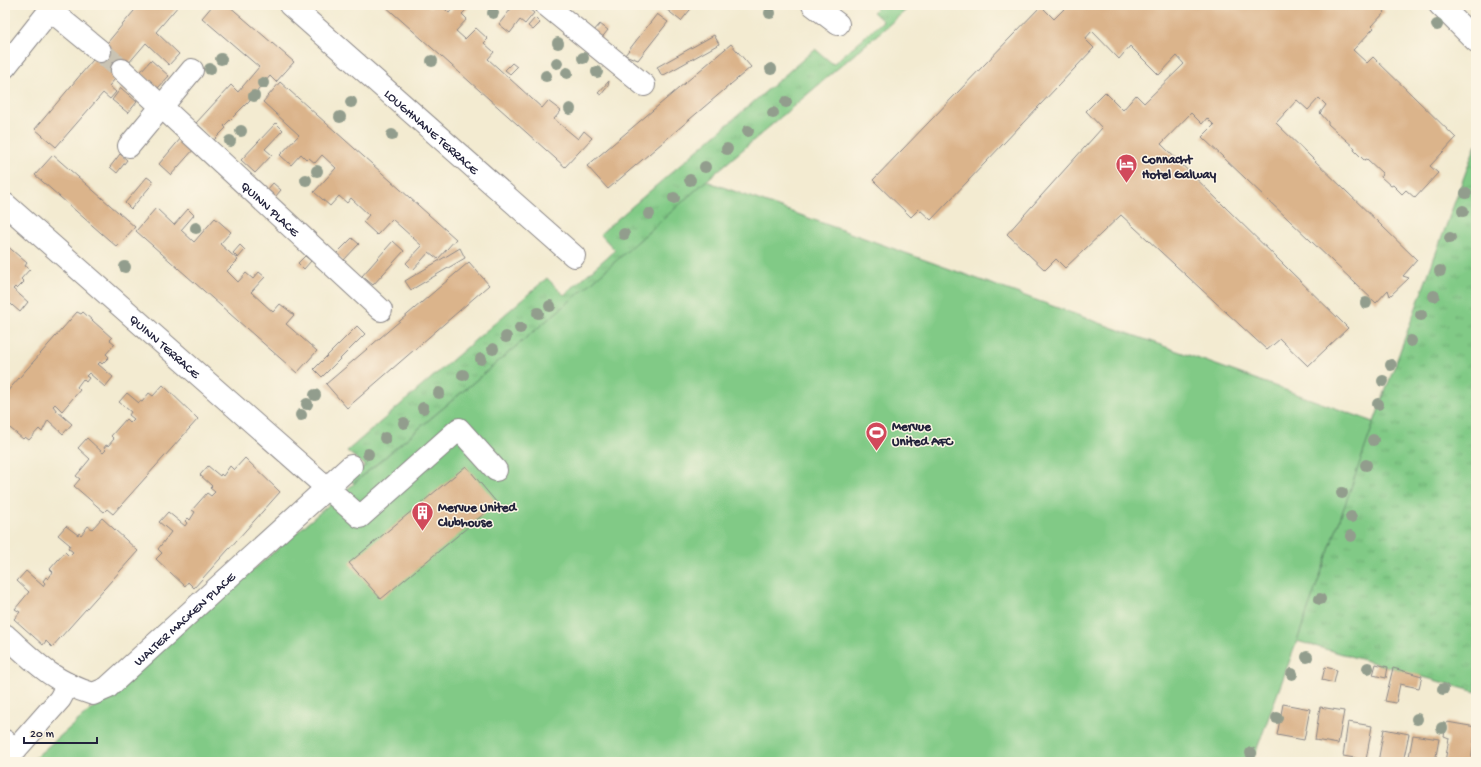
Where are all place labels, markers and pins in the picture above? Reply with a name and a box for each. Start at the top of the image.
hotel icon: Connacht Hotel Galway [1114,152,1140,185]
place label: Connacht Hotel Galway [1141,153,1217,183]
sports icon: Mervue United AFC [863,419,889,452]
place label: Mervue United AFC [892,420,955,450]
building icon: Mervue United Clubhouse [410,500,436,533]
place label: Mervue United Clubhouse [437,501,517,531]

